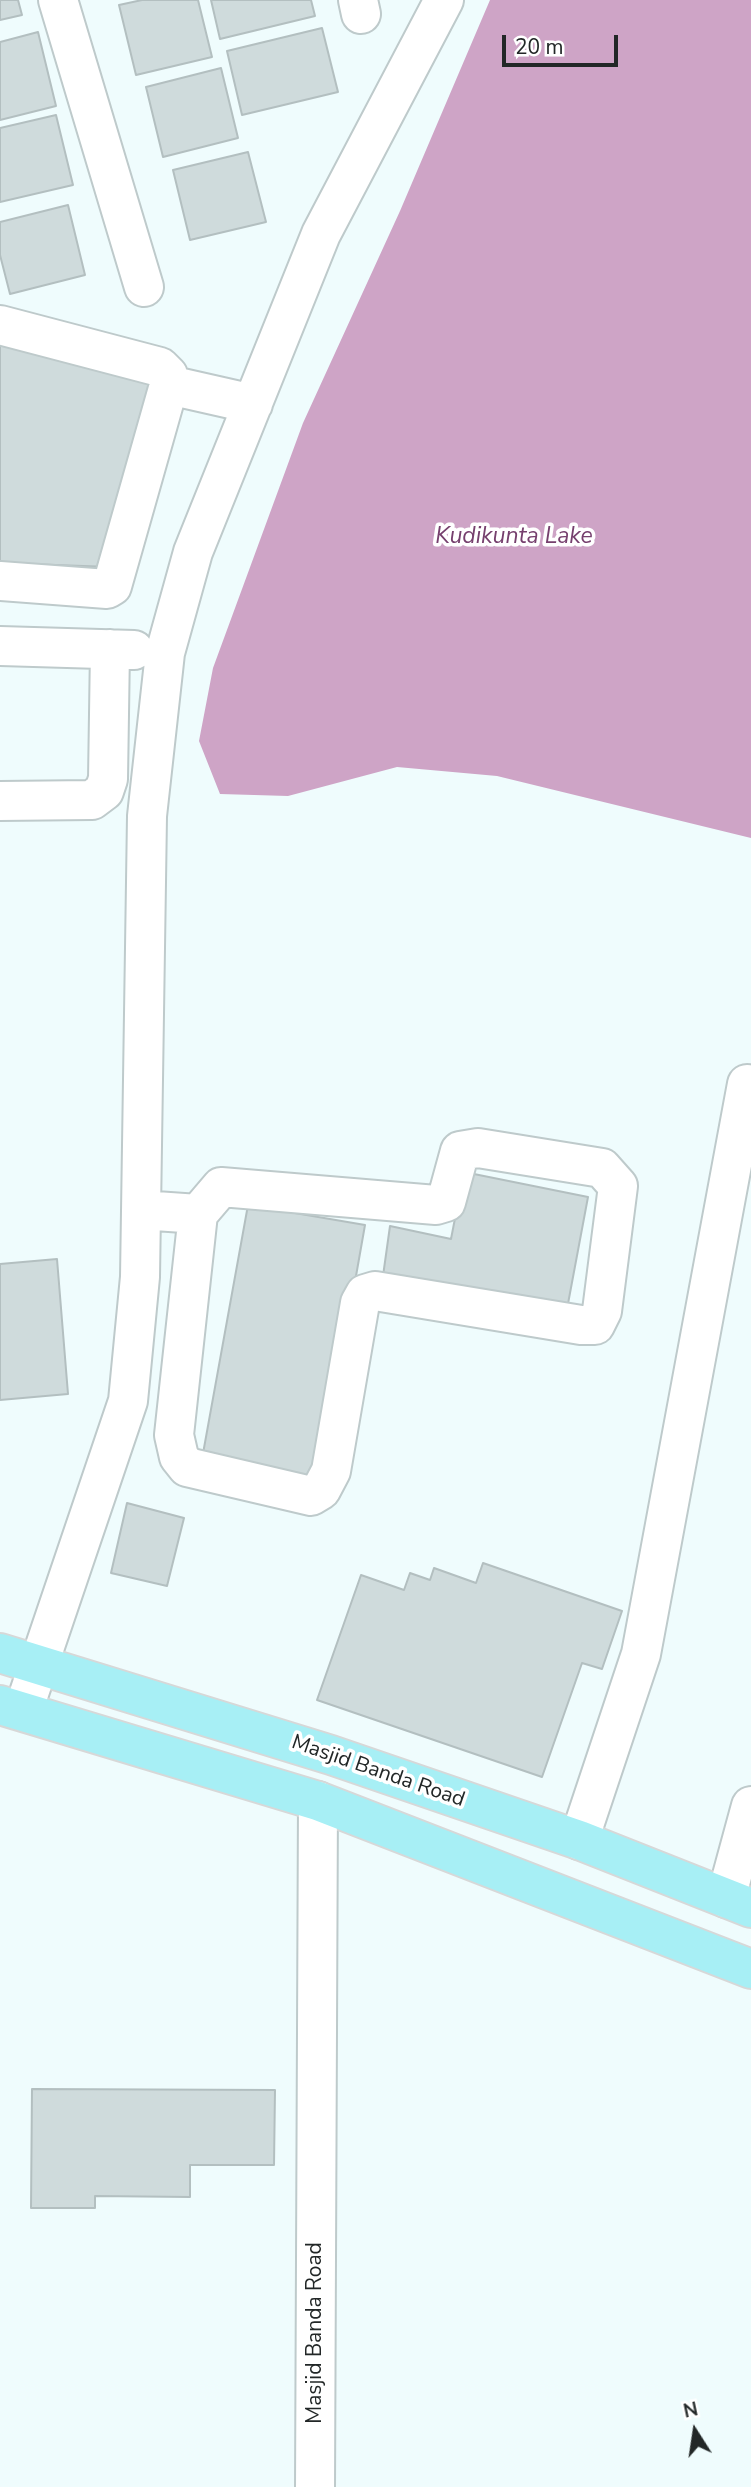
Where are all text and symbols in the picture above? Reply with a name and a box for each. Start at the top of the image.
scale bar [506,21,622,65]
text: 20 m [515,33,564,61]
water label: Kudikunta Lake [435,523,593,551]
street label: Masjid Banda Road [288,1731,468,1813]
street label: Masjid Banda Road [303,2242,329,2424]
north arrow [660,2396,730,2466]
text: N [681,2396,700,2425]

